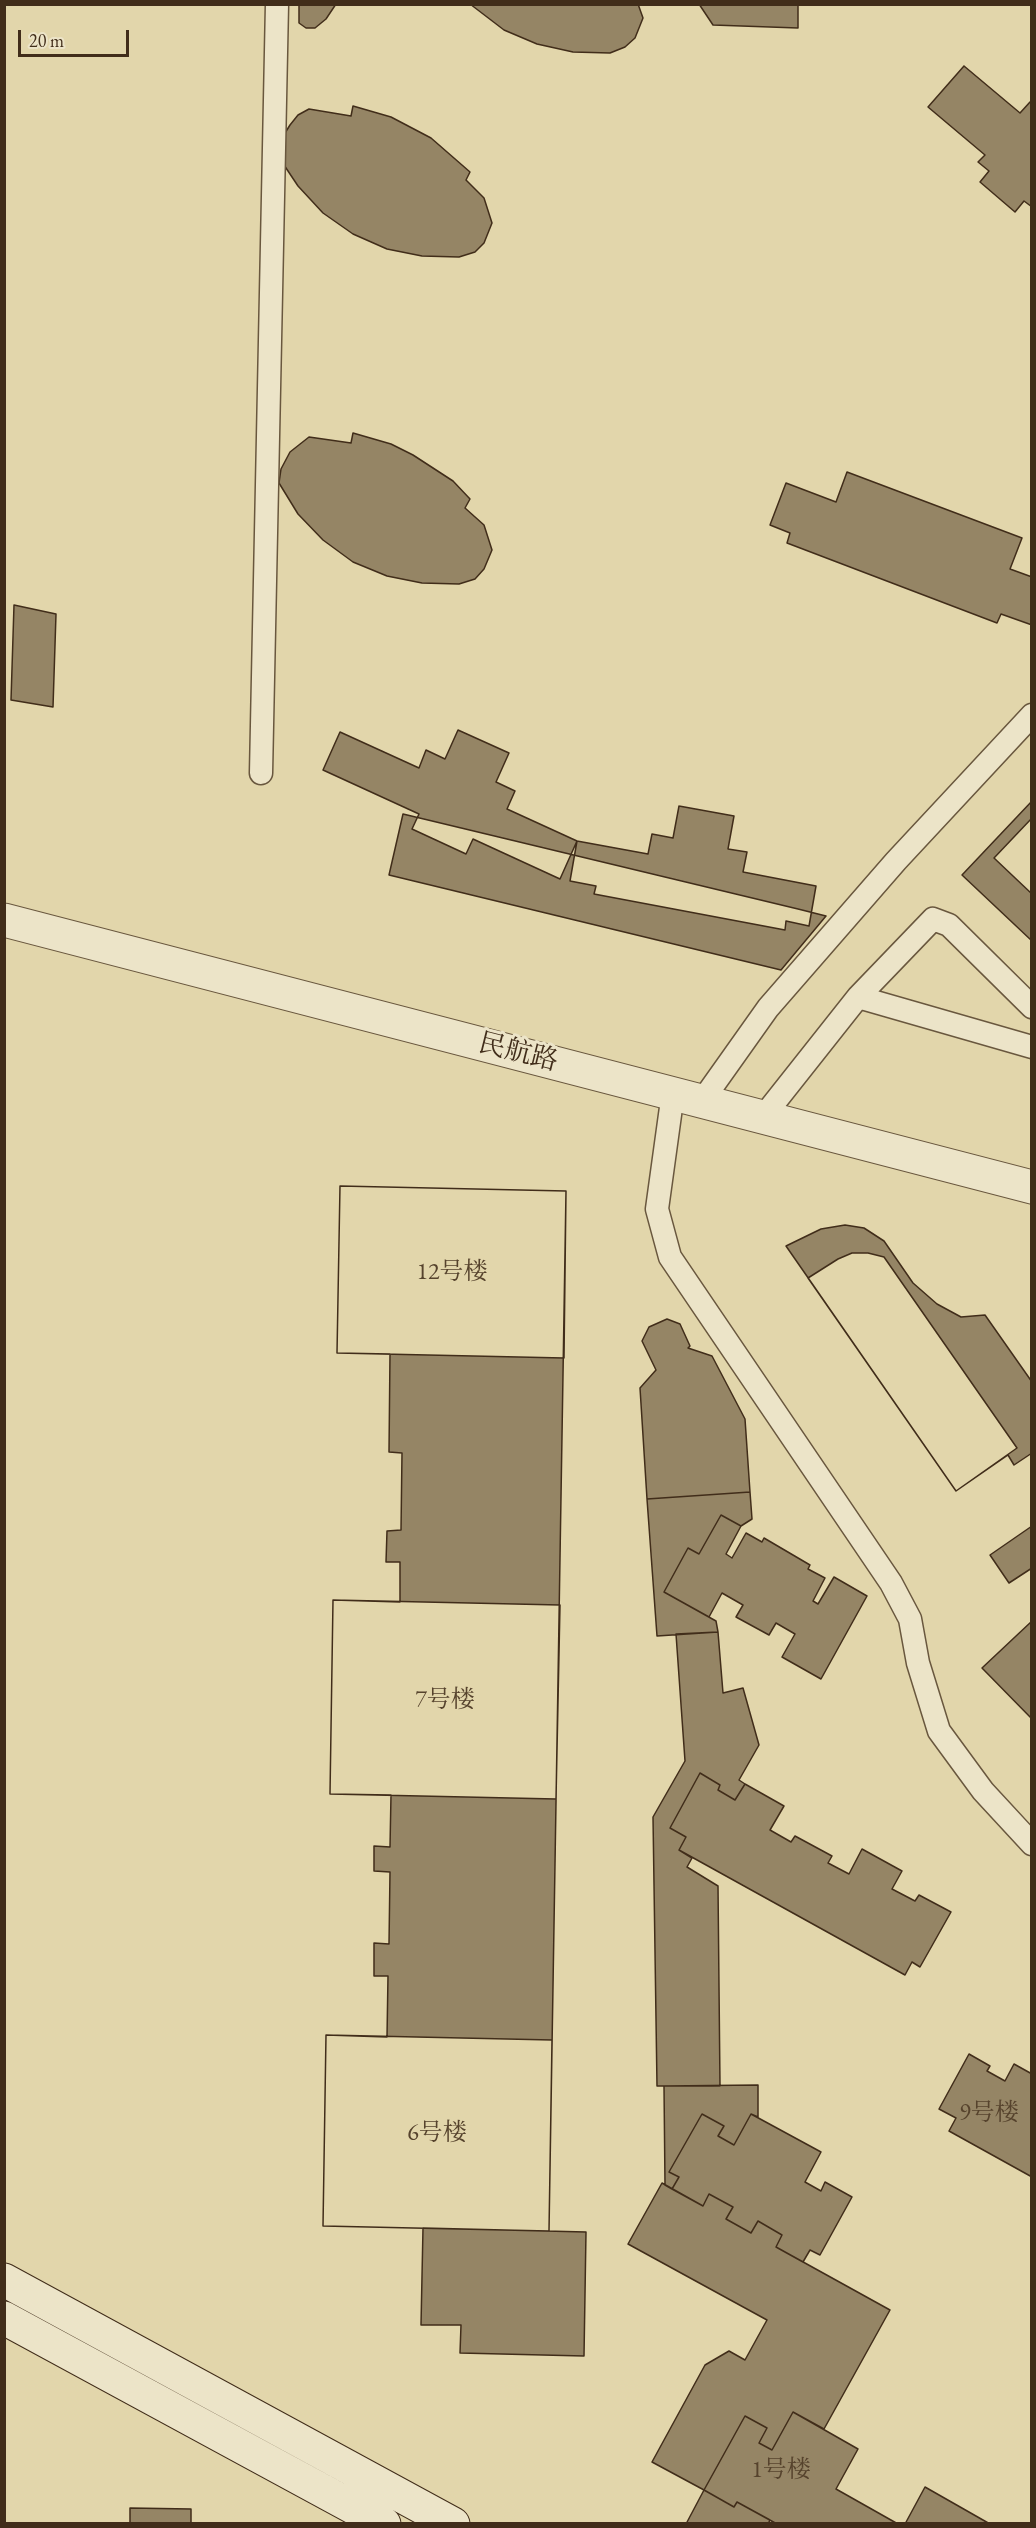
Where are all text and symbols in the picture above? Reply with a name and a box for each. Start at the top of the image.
scale bar [21,18,132,56]
text: 20 m [29,29,64,52]
street label: 民航路 [475,1027,561,1079]
house number: 12号楼 [416,1258,488,1286]
house number: 7号楼 [415,1686,475,1714]
house number: 9号楼 [959,2099,1019,2127]
house number: 6号楼 [407,2119,467,2147]
house number: 1号楼 [751,2456,811,2484]

